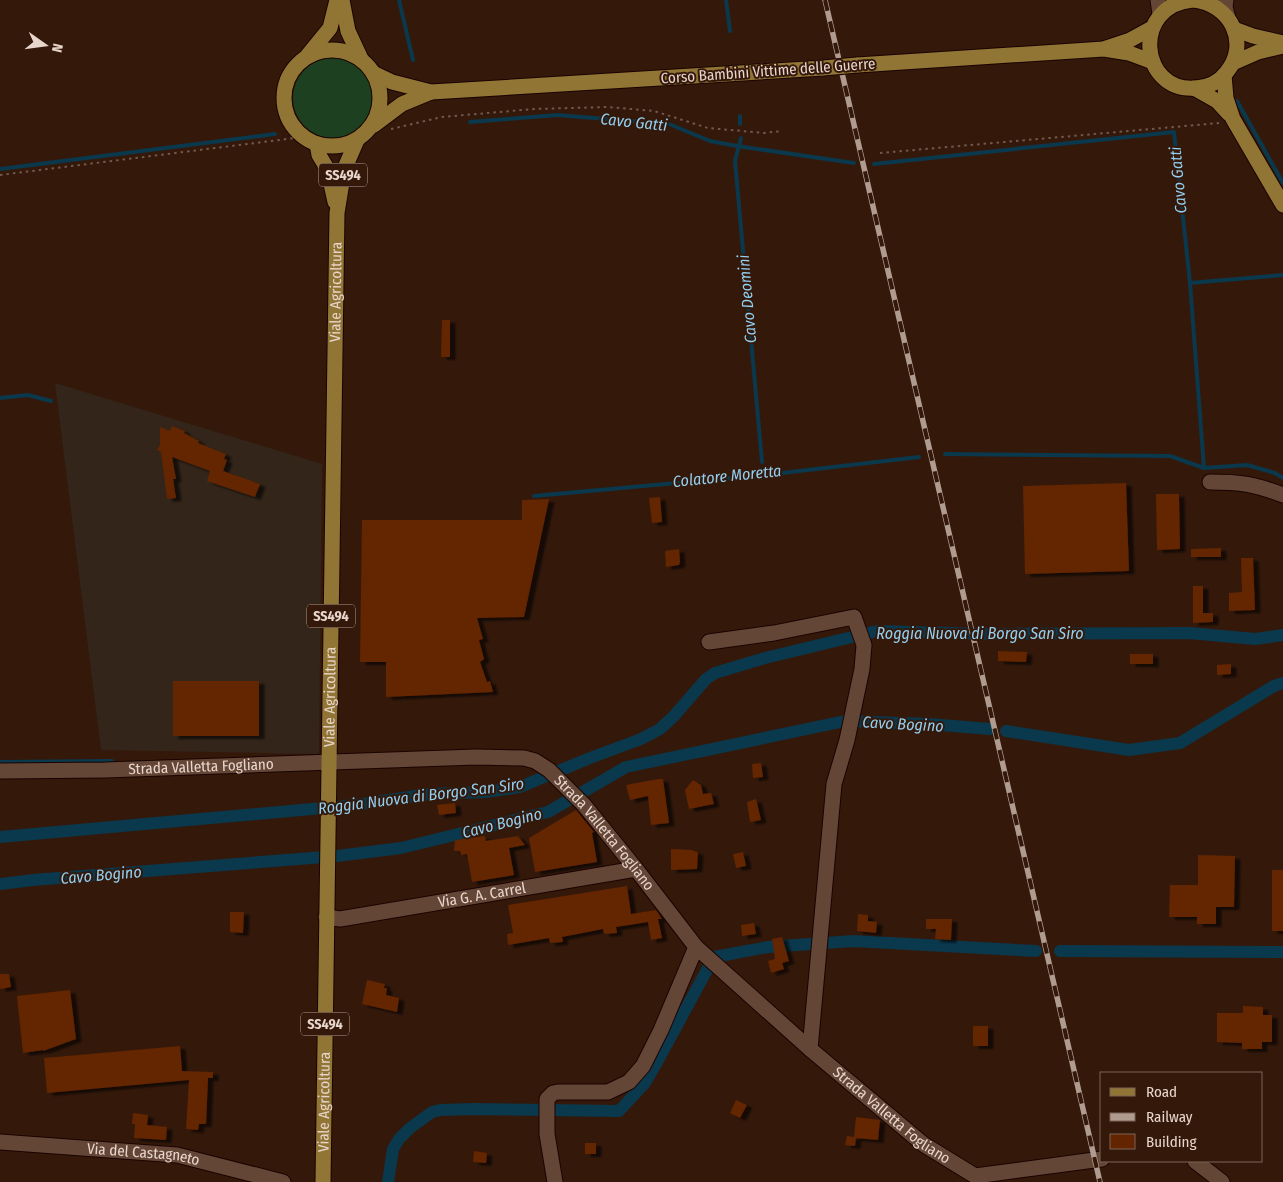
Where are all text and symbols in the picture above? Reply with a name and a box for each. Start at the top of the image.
north arrow [20,20,70,70]
text: N [48,42,66,54]
street label: Corso Bambini Vittime delle Guerre [660,55,876,87]
water label: Cavo Gatti [600,109,668,135]
water label: Cavo Gatti [1166,146,1190,214]
road number: SS494 [319,164,367,186]
street label: Viale Agricoltura [326,242,346,342]
water label: Cavo Deomini [734,254,760,344]
water label: Colatore Moretta [672,461,782,491]
road number: SS494 [307,604,355,628]
water label: Roggia Nuova di Borgo San Siro [876,624,1084,643]
street label: Viale Agricoltura [320,647,340,747]
water label: Cavo Bogino [862,712,944,736]
street label: Strada Valletta Fogliano [128,755,274,778]
street label: Strada Valletta Fogliano [550,771,658,894]
water label: Roggia Nuova di Borgo San Siro [317,774,525,818]
water label: Cavo Bogino [460,804,544,842]
water label: Cavo Bogino [60,862,142,888]
street label: Via G. A. Carrel [437,879,527,911]
road number: SS494 [301,1012,349,1036]
street label: Viale Agricoltura [314,1052,334,1152]
street label: Strada Valletta Fogliano [829,1063,954,1168]
legend [1100,1072,1263,1162]
text: Road [1146,1083,1177,1101]
text: Railway [1146,1108,1193,1126]
text: Building [1146,1133,1197,1151]
street label: Via del Castagneto [86,1139,202,1169]

